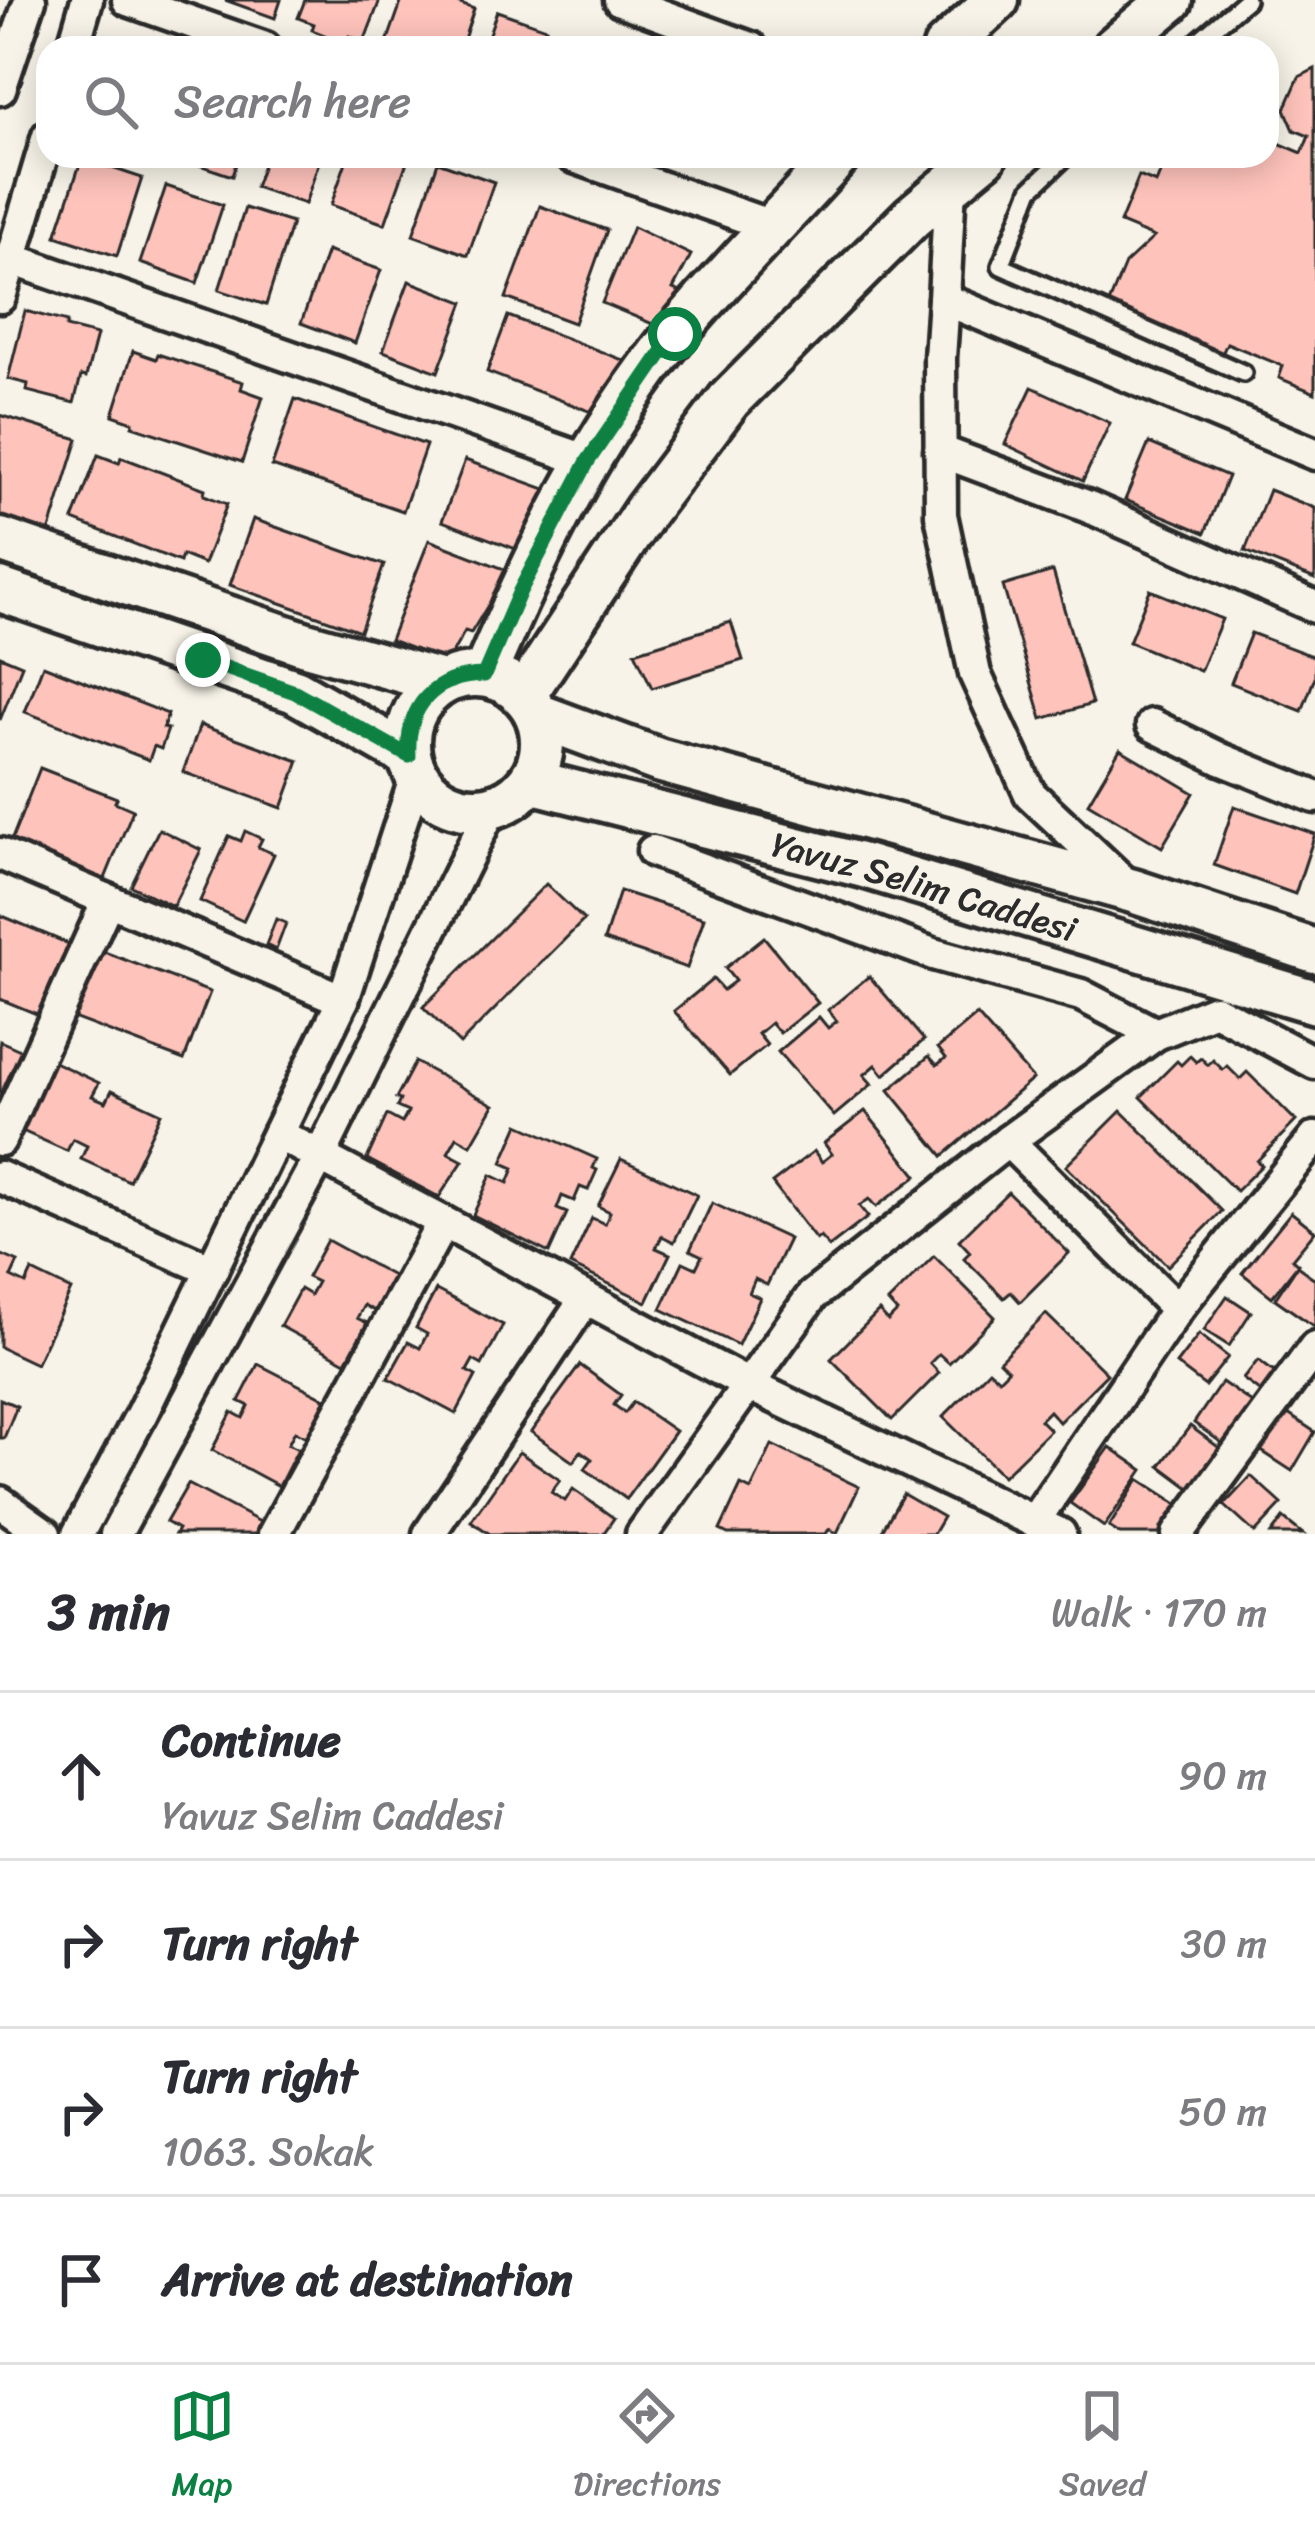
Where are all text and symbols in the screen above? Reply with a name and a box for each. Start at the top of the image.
search box [36,36,1279,168]
text: Search here [174,62,411,142]
icon: search [78,69,144,135]
route start [648,307,702,361]
route end [176,633,230,687]
street label: Yavuz Selim Caddesi [764,813,1086,962]
text: 3 min [48,1567,170,1657]
text: Walk · 170 m [1051,1578,1267,1647]
text: Continue [162,1701,341,1781]
text: 90 m [1178,1741,1267,1810]
icon: ahead [48,1743,114,1809]
text: Yavuz Selim Caddesi [162,1781,503,1850]
text: Turn right [162,1904,357,1984]
text: 30 m [1181,1909,1267,1978]
icon: right [48,1911,114,1977]
text: Turn right [162,2037,357,2117]
text: 50 m [1178,2077,1267,2146]
icon: right [48,2079,114,2145]
text: 1063. Sokak [162,2117,374,2186]
text: Arrive at destination [162,2240,572,2320]
icon: arrive [48,2247,114,2313]
tab: Map [169,2383,235,2513]
tab: Directions [573,2383,721,2513]
tab: Saved [1059,2383,1146,2513]

